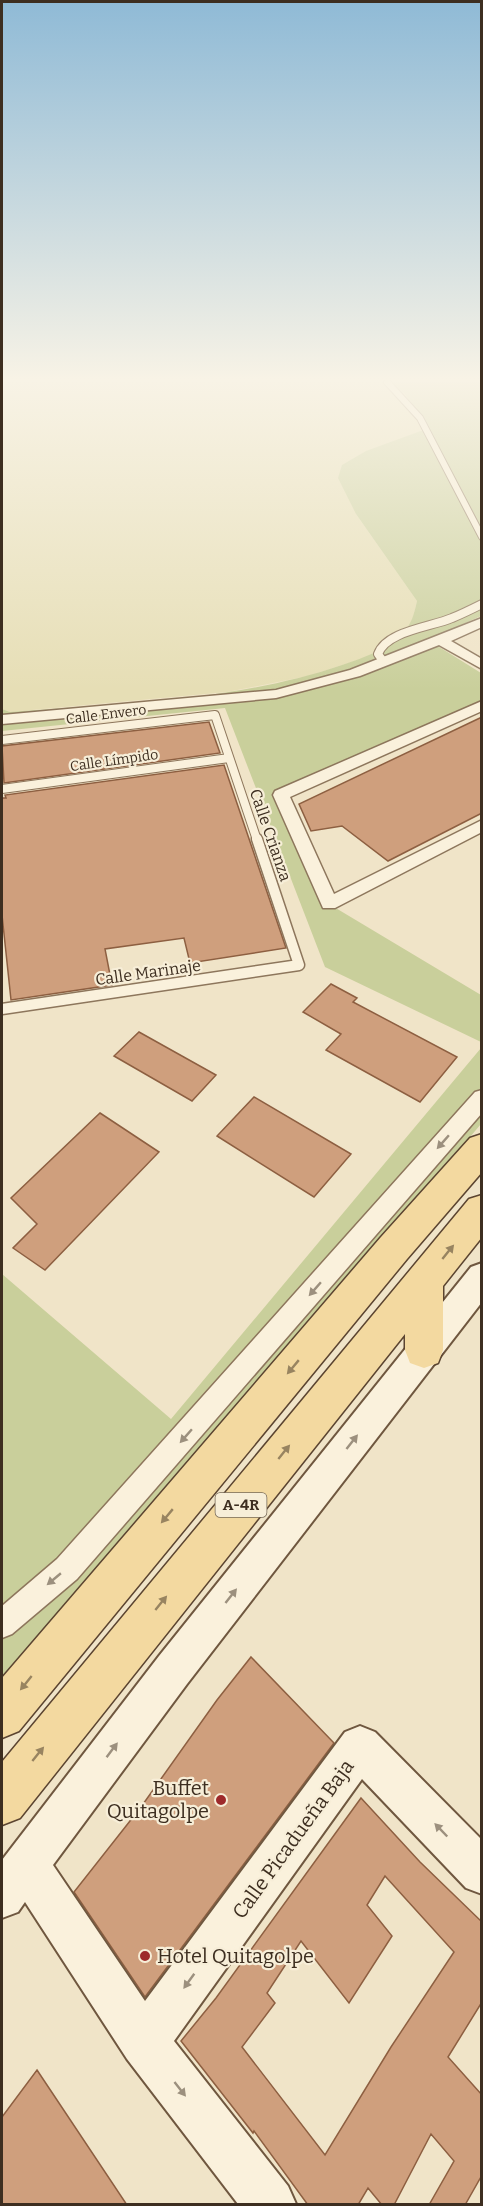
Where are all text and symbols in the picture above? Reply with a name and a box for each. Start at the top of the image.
street label: Calle Envero [65,701,147,728]
street label: Calle Límpido [69,746,159,775]
street label: Calle Crianza [246,786,295,884]
street label: Calle Marinaje [94,956,202,989]
one-way arrow [437,1134,450,1149]
one-way arrow [441,1244,454,1260]
one-way arrow [309,1281,322,1296]
one-way arrow [287,1359,300,1374]
one-way arrow [180,1428,193,1443]
one-way arrow [345,1435,357,1450]
one-way arrow [278,1444,290,1459]
road number: A-4R [216,1493,266,1517]
one-way arrow [161,1508,174,1523]
one-way arrow [47,1573,62,1585]
one-way arrow [224,1588,236,1603]
one-way arrow [154,1595,167,1610]
one-way arrow [21,1676,33,1691]
one-way arrow [106,1742,118,1758]
one-way arrow [32,1746,45,1762]
street label: Calle Picadueña Baja [227,1755,360,1924]
place label: Buffet Quitagolpe [107,1776,209,1823]
marker: Buffet Quitagolpe [214,1793,228,1807]
one-way arrow [434,1824,448,1838]
place label: Hotel Quitagolpe [157,1944,314,1968]
marker: Hotel Quitagolpe [138,1949,152,1963]
one-way arrow [183,1972,195,1988]
one-way arrow [174,2080,186,2096]

